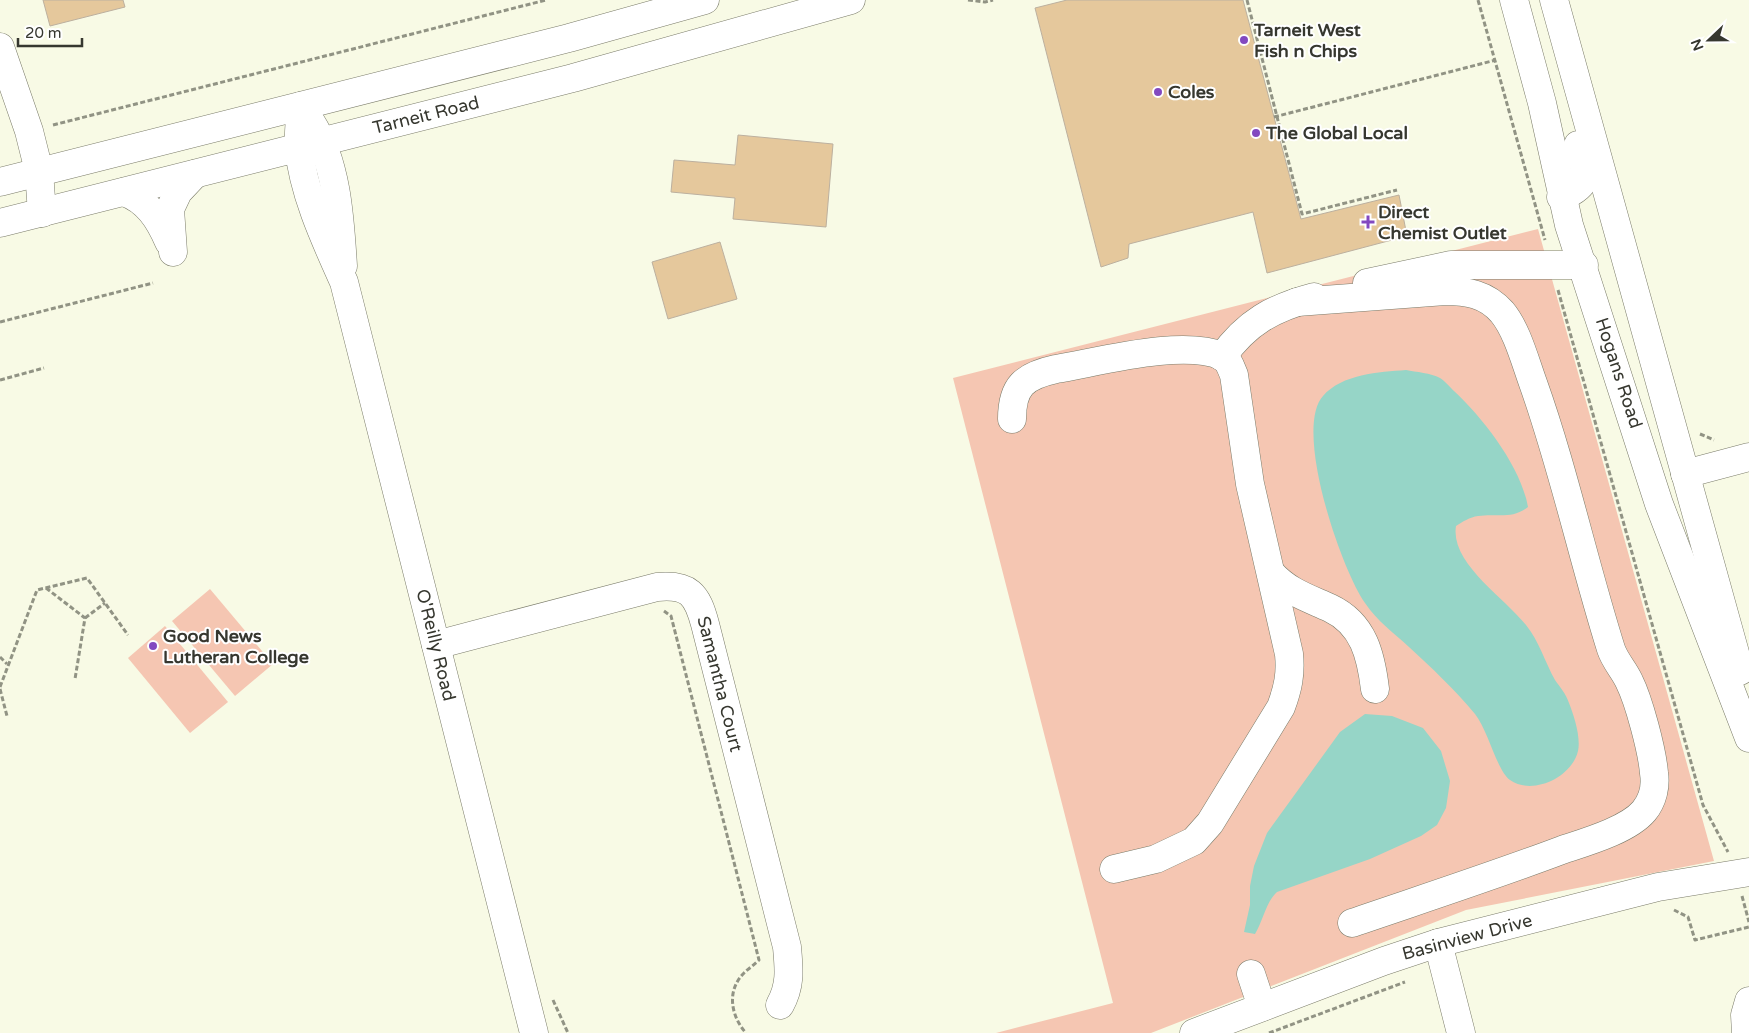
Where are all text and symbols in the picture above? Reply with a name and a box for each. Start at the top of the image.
scale bar [18,15,81,47]
north arrow [1684,15,1734,65]
place label: Tarneit West Fish n Chips [1253,19,1361,62]
text: 20 m [25,24,62,42]
marker: Tarneit West Fish n Chips [1238,34,1250,46]
text: N [1687,36,1707,53]
place label: Coles [1168,81,1215,103]
marker: Coles [1152,86,1164,98]
street label: Tarneit Road [370,91,482,139]
place label: The Global Local [1265,122,1408,144]
marker: The Global Local [1250,127,1262,139]
place label: Direct Chemist Outlet [1378,201,1507,244]
marker: Direct Chemist Outlet [1362,216,1374,228]
street label: Hogans Road [1591,315,1647,431]
street label: O'Reilly Road [411,587,461,703]
street label: Samantha Court [692,614,748,754]
place label: Good News Lutheran College [163,625,309,668]
marker: Good News Lutheran College [147,640,159,652]
street label: Basinview Drive [1399,909,1535,965]

